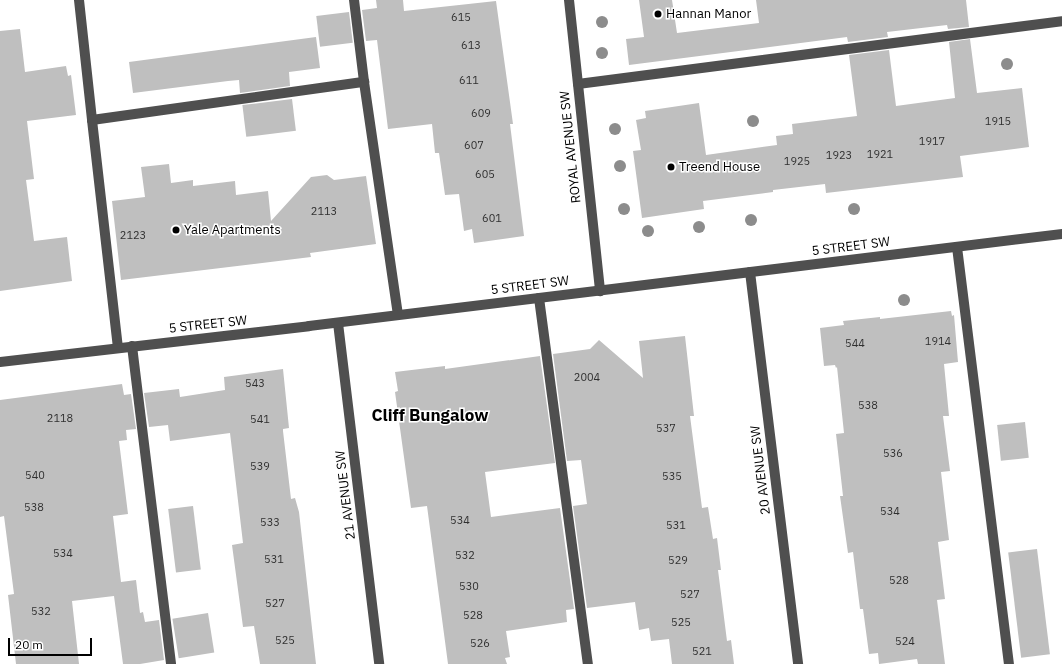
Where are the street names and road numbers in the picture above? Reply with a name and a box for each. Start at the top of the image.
street label: ROYAL AVENUE SW [557,90,585,204]
street label: 5 STREET SW [811,234,891,260]
street label: 5 STREET SW [490,273,570,299]
street label: 5 STREET SW [168,313,248,337]
street label: 20 AVENUE SW [748,424,774,516]
street label: 21 AVENUE SW [333,449,359,541]

